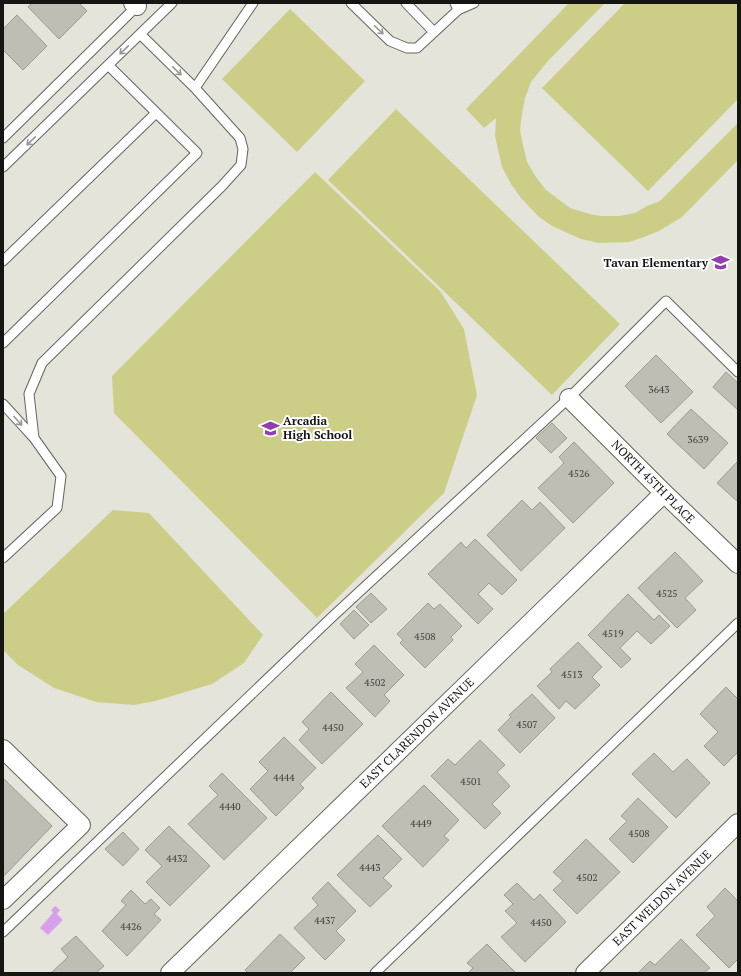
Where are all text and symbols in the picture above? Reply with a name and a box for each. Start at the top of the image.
one-way arrow [374,25,384,35]
one-way arrow [119,45,129,55]
one-way arrow [172,66,182,75]
one-way arrow [26,136,36,145]
school or university icon: Tavan Elementary [711,253,731,273]
place label: Tavan Elementary [604,255,709,270]
house number: 3643 [648,383,670,396]
place label: Arcadia High School [283,413,352,442]
one-way arrow [14,416,23,426]
school or university icon: Arcadia High School [260,418,280,438]
house number: 3639 [687,433,709,446]
street label: NORTH 45TH PLACE [609,437,698,526]
house number: 4526 [568,467,590,480]
house number: 4525 [656,587,678,600]
house number: 4519 [602,627,624,640]
house number: 4508 [414,630,436,643]
house number: 4513 [561,668,583,681]
street label: EAST CLARENDON AVENUE [357,674,477,791]
house number: 4502 [364,676,386,689]
house number: 4507 [516,718,538,731]
house number: 4450 [322,721,344,734]
house number: 4444 [273,771,295,784]
house number: 4501 [460,775,482,788]
house number: 4440 [219,800,241,813]
house number: 4449 [410,817,432,830]
house number: 4508 [628,827,650,840]
street label: EAST WELDON AVENUE [609,847,714,949]
house number: 4432 [166,852,188,865]
house number: 4443 [359,861,381,874]
house number: 4502 [576,871,598,884]
house number: 4437 [314,914,336,927]
house number: 4450 [530,916,552,929]
house number: 4426 [120,920,142,933]

